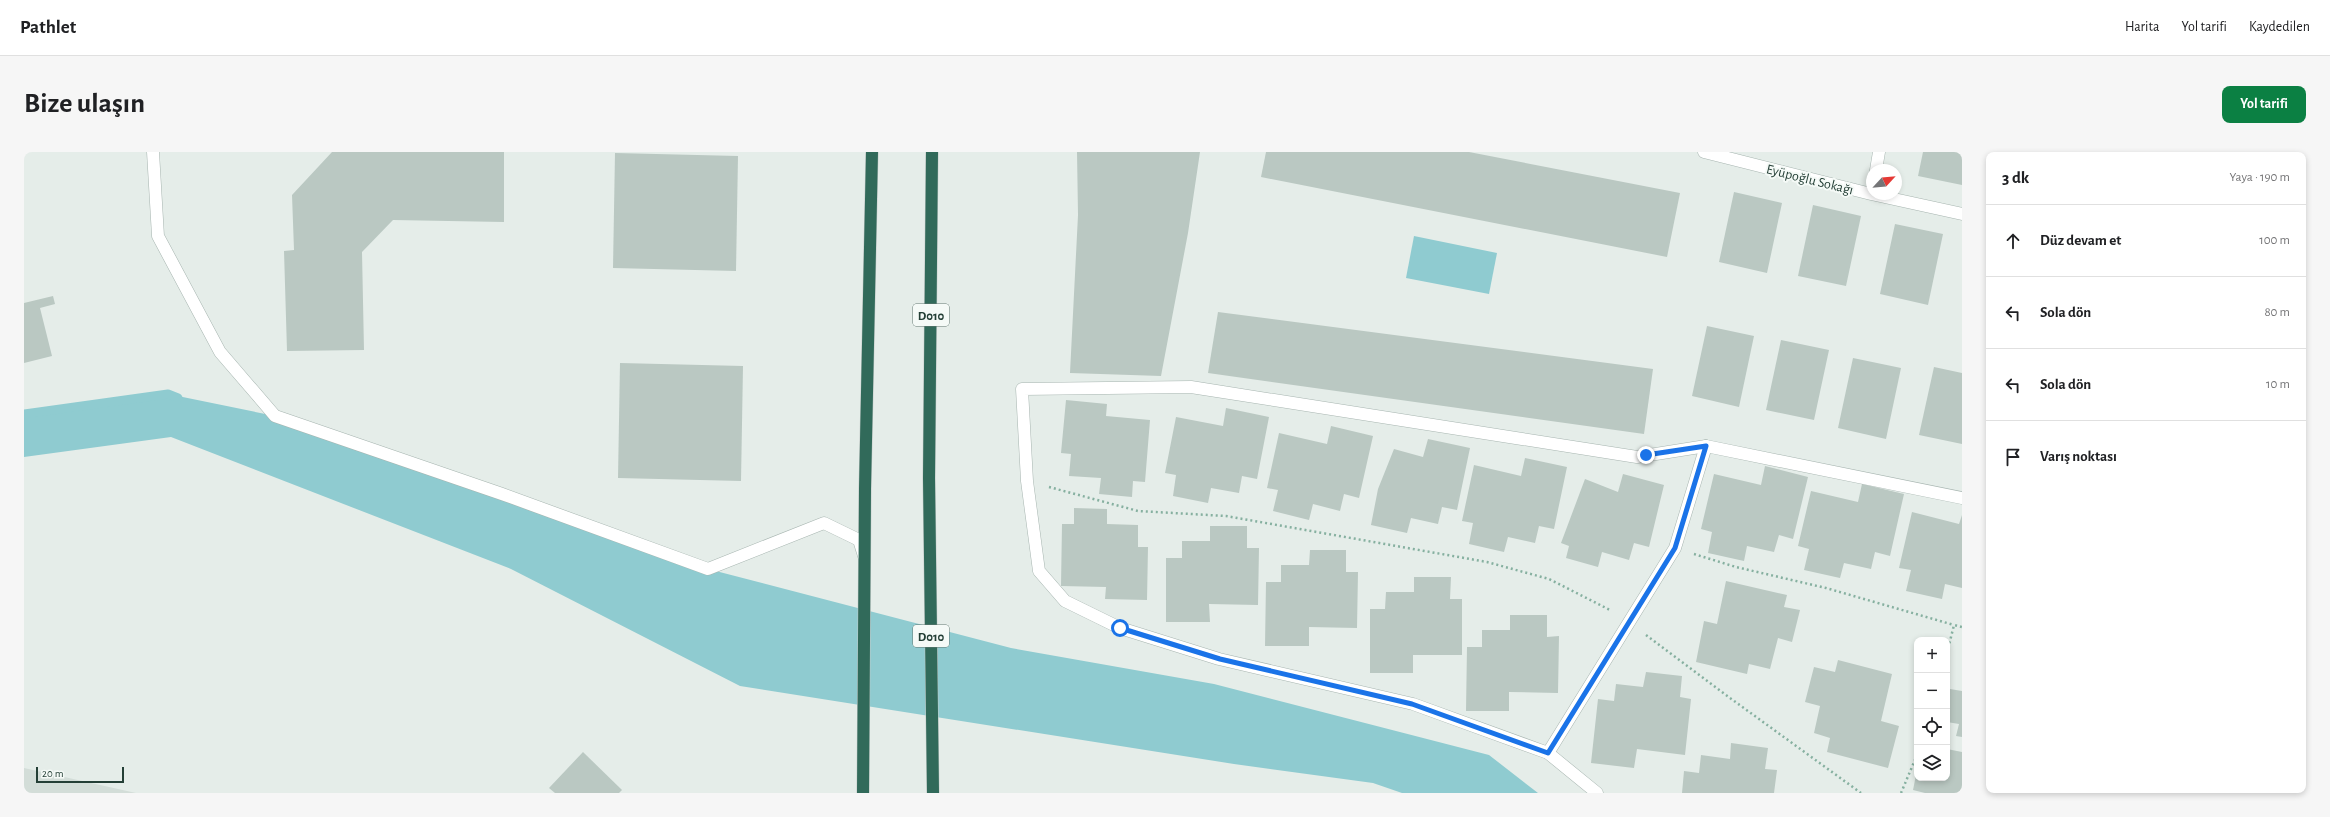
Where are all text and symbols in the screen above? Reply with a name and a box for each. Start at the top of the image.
text: Pathlet [20,18,76,37]
text: Harita [2125,20,2159,34]
text: Yol tarifi [2181,20,2227,34]
text: Kaydedilen [2249,20,2310,34]
button: Yol tarifi [2222,86,2306,123]
text: Bize ulaşın [24,90,145,118]
street label: Eyüpoğlu Sokağı [1765,162,1855,198]
north arrow [1866,164,1902,200]
text: 3 dk [2002,169,2029,186]
text: Yaya · 190 m [2230,171,2290,184]
icon: ahead [2002,230,2024,252]
text: Düz devam et [2040,233,2121,248]
text: 100 m [2259,234,2290,247]
icon: left [2002,302,2024,324]
road number: D010 [913,304,949,326]
text: Sola dön [2040,305,2091,320]
text: 80 m [2264,306,2290,319]
icon: left [2002,374,2024,396]
text: Sola dön [2040,377,2091,392]
text: 10 m [2266,378,2290,391]
route end [1637,446,1655,464]
icon: arrive [2002,446,2024,468]
text: Varış noktası [2040,449,2117,464]
route start [1111,619,1129,637]
road number: D010 [913,625,949,647]
map controls [1914,637,1950,781]
button: + [1914,637,1950,673]
button: − [1914,673,1950,709]
button: locate [1914,709,1950,745]
button: layers [1914,745,1950,781]
scale bar [36,765,124,784]
text: 20 m [42,768,63,779]

